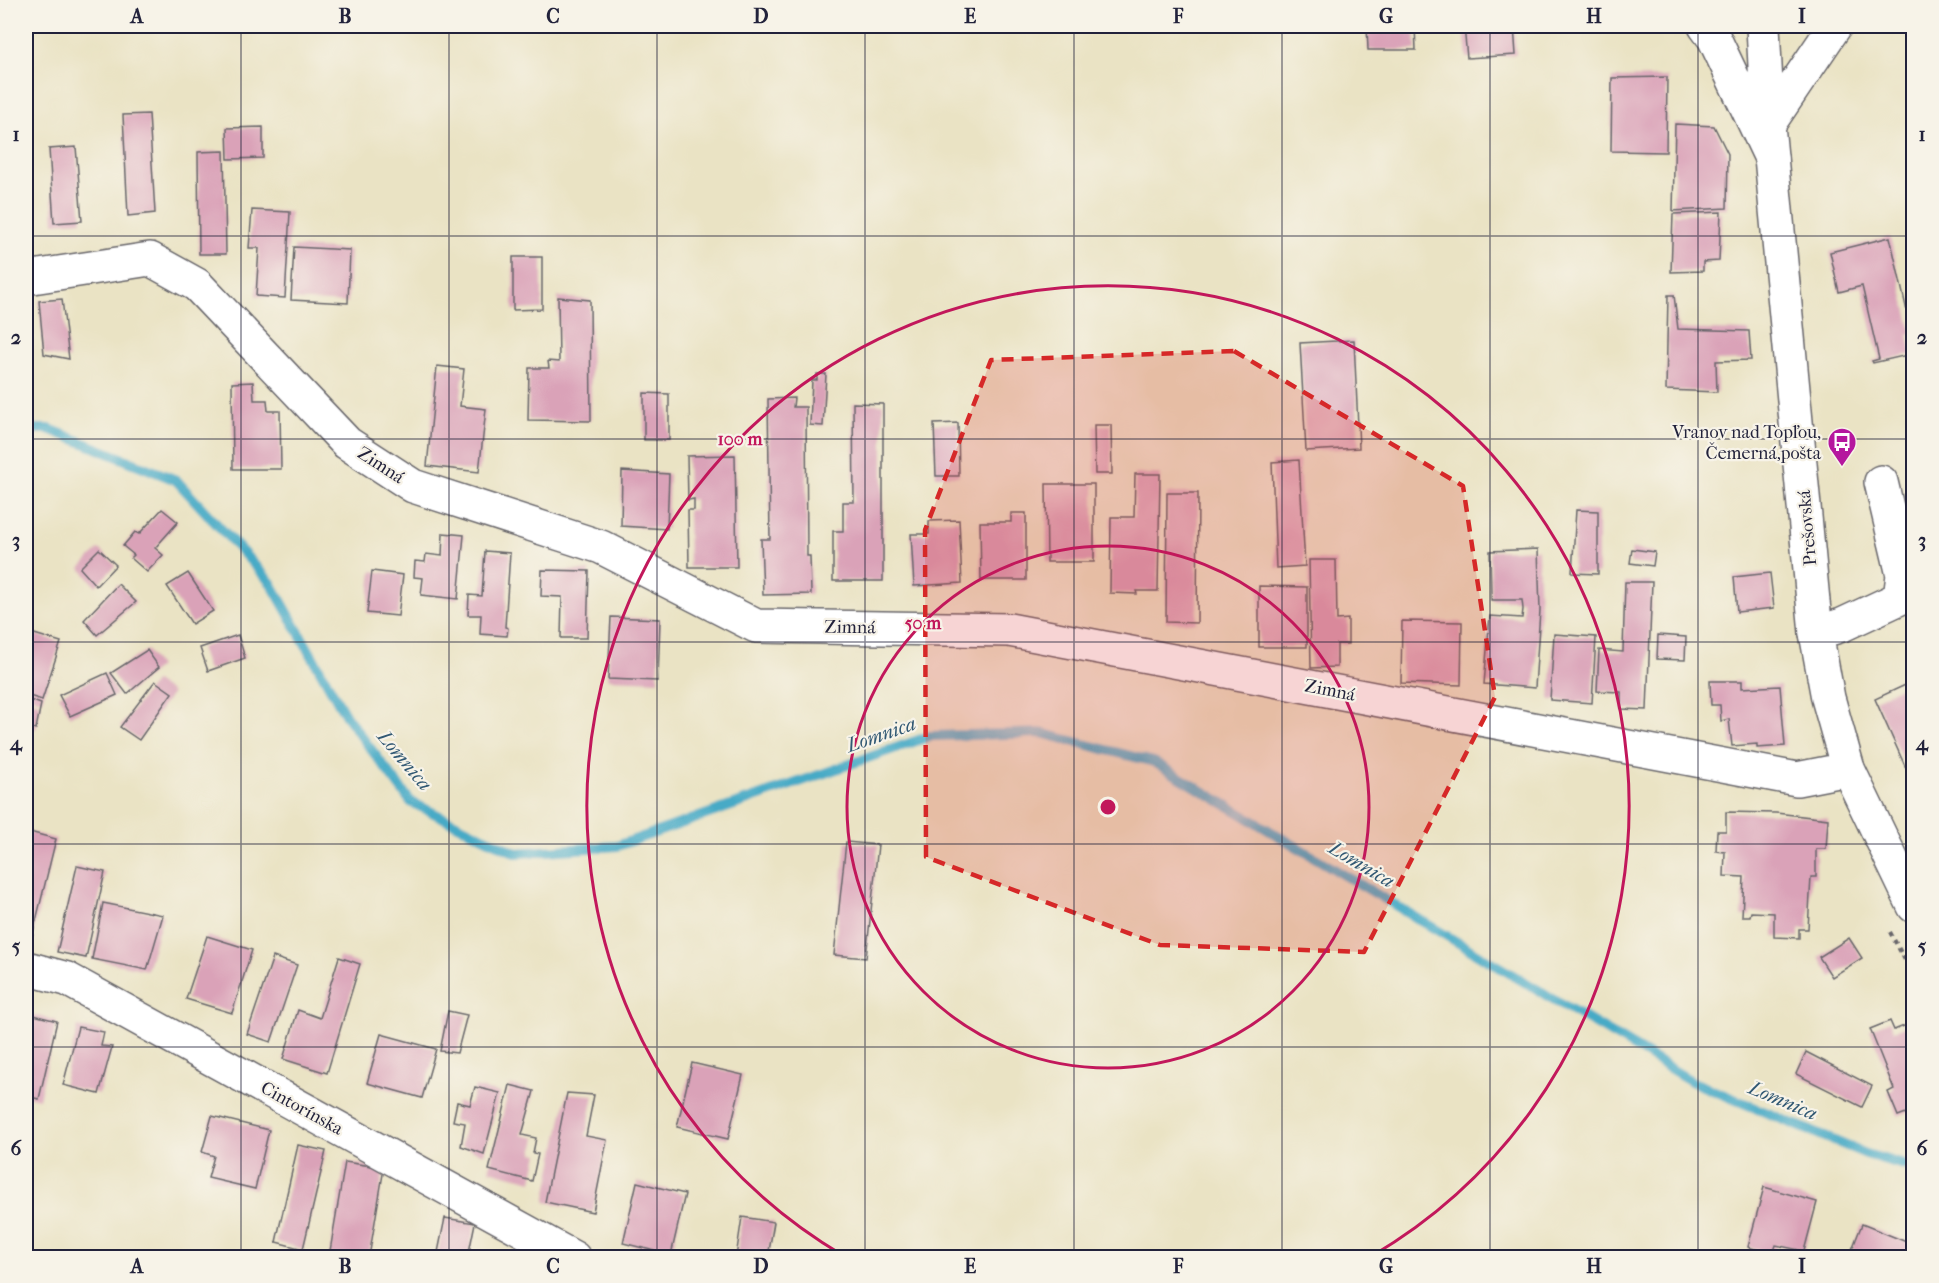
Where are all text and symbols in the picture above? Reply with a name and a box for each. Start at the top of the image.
text: A [129,5,145,28]
text: B [338,5,352,28]
text: C [546,5,560,28]
text: D [753,5,769,28]
text: E [964,5,976,28]
text: F [1172,5,1184,28]
text: G [1379,5,1393,28]
text: H [1586,5,1602,28]
text: I [1798,5,1806,28]
text: 1 [12,123,20,146]
text: 1 [1918,123,1926,146]
text: 2 [11,326,21,349]
text: 2 [1917,326,1927,349]
place label: Vranov nad Topľou, Čemerná,pošta [1671,422,1822,464]
bus stop icon: Vranov nad Topľou, Čemerná,pošta [1826,426,1858,468]
text: 100 m [717,429,764,450]
street label: Zimná [354,443,408,489]
street label: Prešovská [1794,489,1821,567]
text: 3 [12,529,20,552]
text: 3 [1918,529,1926,552]
text: 50 m [905,613,942,634]
street label: Zimná [824,617,876,638]
street label: Zimná [1303,675,1358,706]
water label: Lomnica [842,712,919,758]
water label: Lomnica [371,724,437,795]
text: 4 [9,732,23,756]
text: 4 [1915,732,1929,756]
centre of rings [1098,797,1118,817]
water label: Lomnica [1323,835,1398,893]
text: 5 [12,935,21,958]
text: 5 [1918,935,1927,958]
water label: Lomnica [1743,1075,1820,1125]
street label: Cintorínska [257,1077,347,1140]
text: 6 [11,1137,23,1160]
text: 6 [1917,1137,1929,1160]
text: A [129,1255,145,1278]
text: B [338,1255,352,1278]
text: C [546,1255,560,1278]
text: D [753,1255,769,1278]
text: E [964,1255,976,1278]
text: F [1172,1255,1184,1278]
text: G [1379,1255,1393,1278]
text: H [1586,1255,1602,1278]
text: I [1798,1255,1806,1278]

